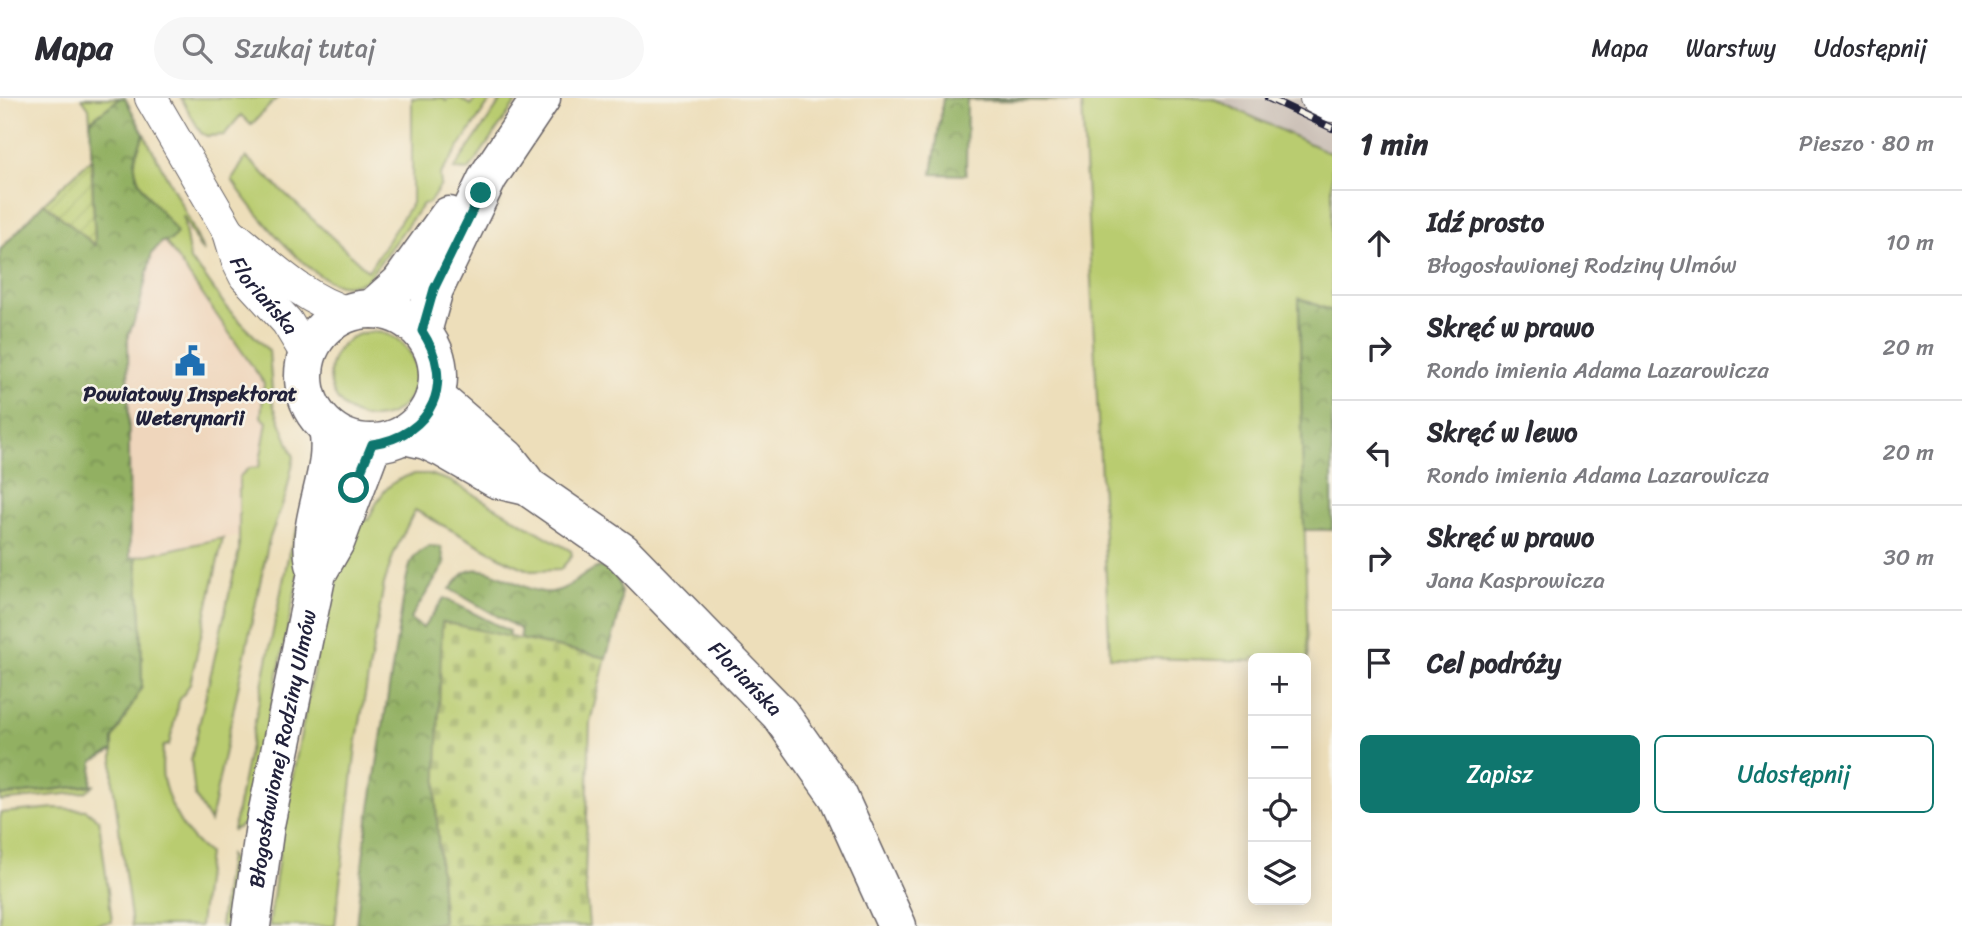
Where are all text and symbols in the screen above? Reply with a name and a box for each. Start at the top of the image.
search box [154,17,644,80]
text: Mapa [35,19,112,77]
text: Szukaj tutaj [234,25,376,71]
text: Mapa [1591,27,1648,69]
text: Warstwy [1686,27,1776,69]
text: Udostępnij [1814,27,1927,69]
icon: search [178,29,216,67]
text: 1 min [1360,117,1428,171]
text: Pieszo · 80 m [1799,123,1934,164]
route end [465,177,496,208]
text: Idź prosto [1427,199,1544,245]
text: 10 m [1886,222,1934,263]
icon: ahead [1360,224,1398,262]
text: Błogosławionej Rodziny Ulmów [1427,245,1737,286]
street label: Floriańska [219,249,310,343]
text: Skręć w prawo [1427,304,1594,350]
text: 20 m [1883,327,1934,368]
icon: right [1360,329,1398,367]
public building icon: Powiatowy Inspektorat Weterynarii [173,344,207,378]
text: Rondo imienia Adama Lazarowicza [1427,350,1769,391]
place label: Powiatowy Inspektorat Weterynarii [83,375,298,437]
text: Skręć w lewo [1427,409,1578,455]
text: 20 m [1883,432,1934,473]
icon: left [1360,434,1398,472]
text: Rondo imienia Adama Lazarowicza [1427,455,1769,496]
route start [338,472,369,503]
text: Skręć w prawo [1427,514,1594,560]
text: 30 m [1883,537,1934,578]
icon: right [1360,539,1398,577]
text: Jana Kasprowicza [1427,560,1605,601]
street label: Błogosławionej Rodziny Ulmów [237,606,328,890]
street label: Floriańska [699,631,793,726]
text: Cel podróży [1427,640,1561,686]
icon: arrive [1360,644,1398,682]
map controls [1248,653,1311,905]
button: + [1248,653,1311,716]
button: − [1248,716,1311,779]
button: Zapisz [1360,735,1640,813]
button: Udostępnij [1654,735,1934,813]
button: locate [1248,779,1311,842]
button: layers [1248,842,1311,905]

